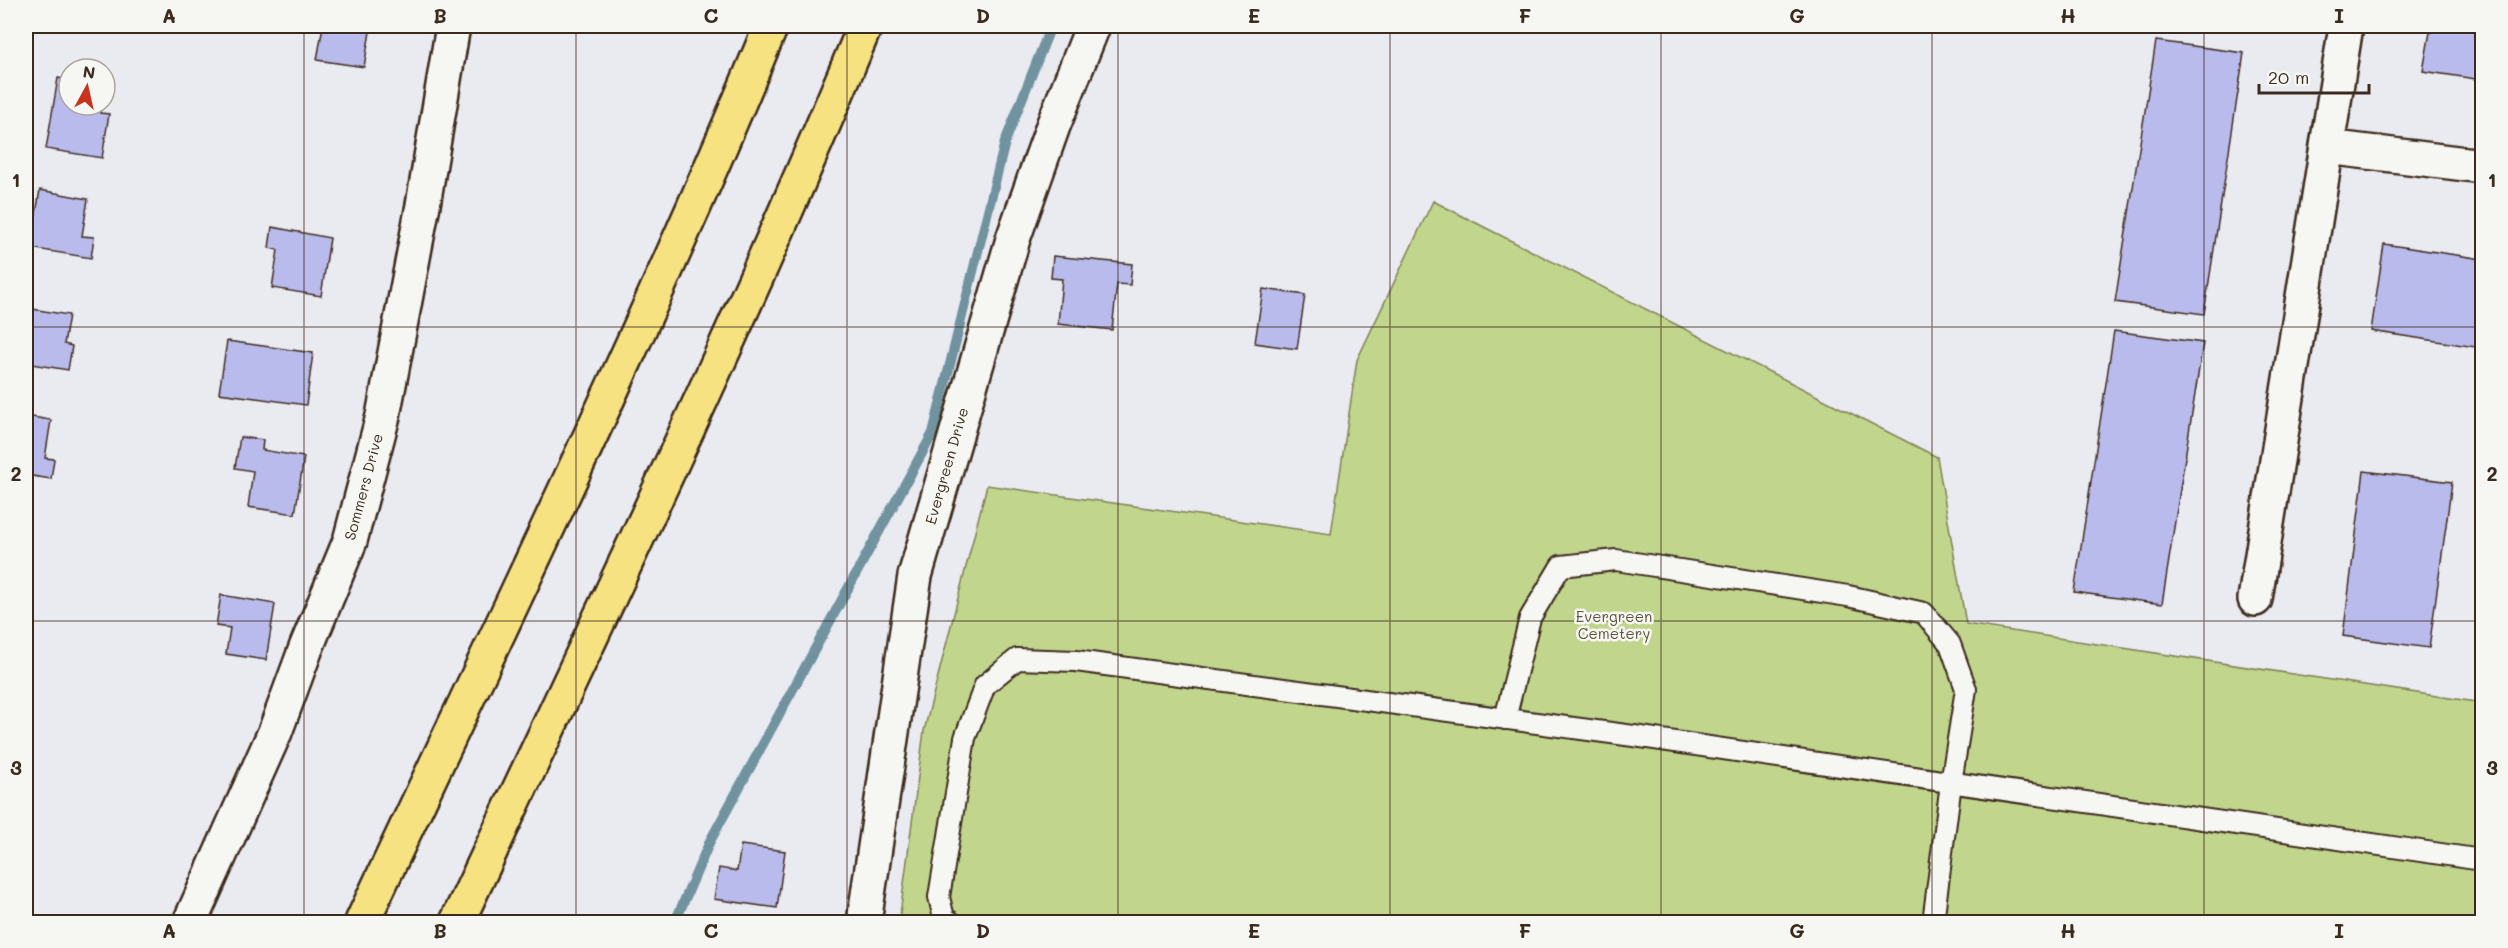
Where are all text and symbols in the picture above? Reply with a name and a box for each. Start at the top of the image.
text: A [162,2,176,28]
text: B [433,2,447,28]
text: C [704,2,719,28]
text: D [976,2,990,28]
text: E [1248,2,1260,28]
text: F [1519,2,1532,28]
text: G [1789,2,1805,28]
text: H [2060,2,2076,28]
text: I [2334,2,2344,28]
north arrow [57,57,117,117]
scale bar [2259,57,2368,95]
text: N [82,60,97,83]
text: 20 m [2268,65,2309,89]
text: 1 [12,166,20,192]
text: 1 [2488,166,2496,192]
street label: Evergreen Drive [920,405,972,527]
street label: Sommers Drive [339,431,387,542]
text: 2 [10,460,22,486]
text: 2 [2486,460,2498,486]
park label: Evergreen Cemetery [1576,606,1652,643]
text: 3 [10,754,22,780]
text: 3 [2486,754,2498,780]
text: A [162,917,176,943]
text: B [433,917,447,943]
text: C [704,917,719,943]
text: D [976,917,990,943]
text: E [1248,917,1260,943]
text: F [1519,917,1532,943]
text: G [1789,917,1805,943]
text: H [2060,917,2076,943]
text: I [2334,917,2344,943]

